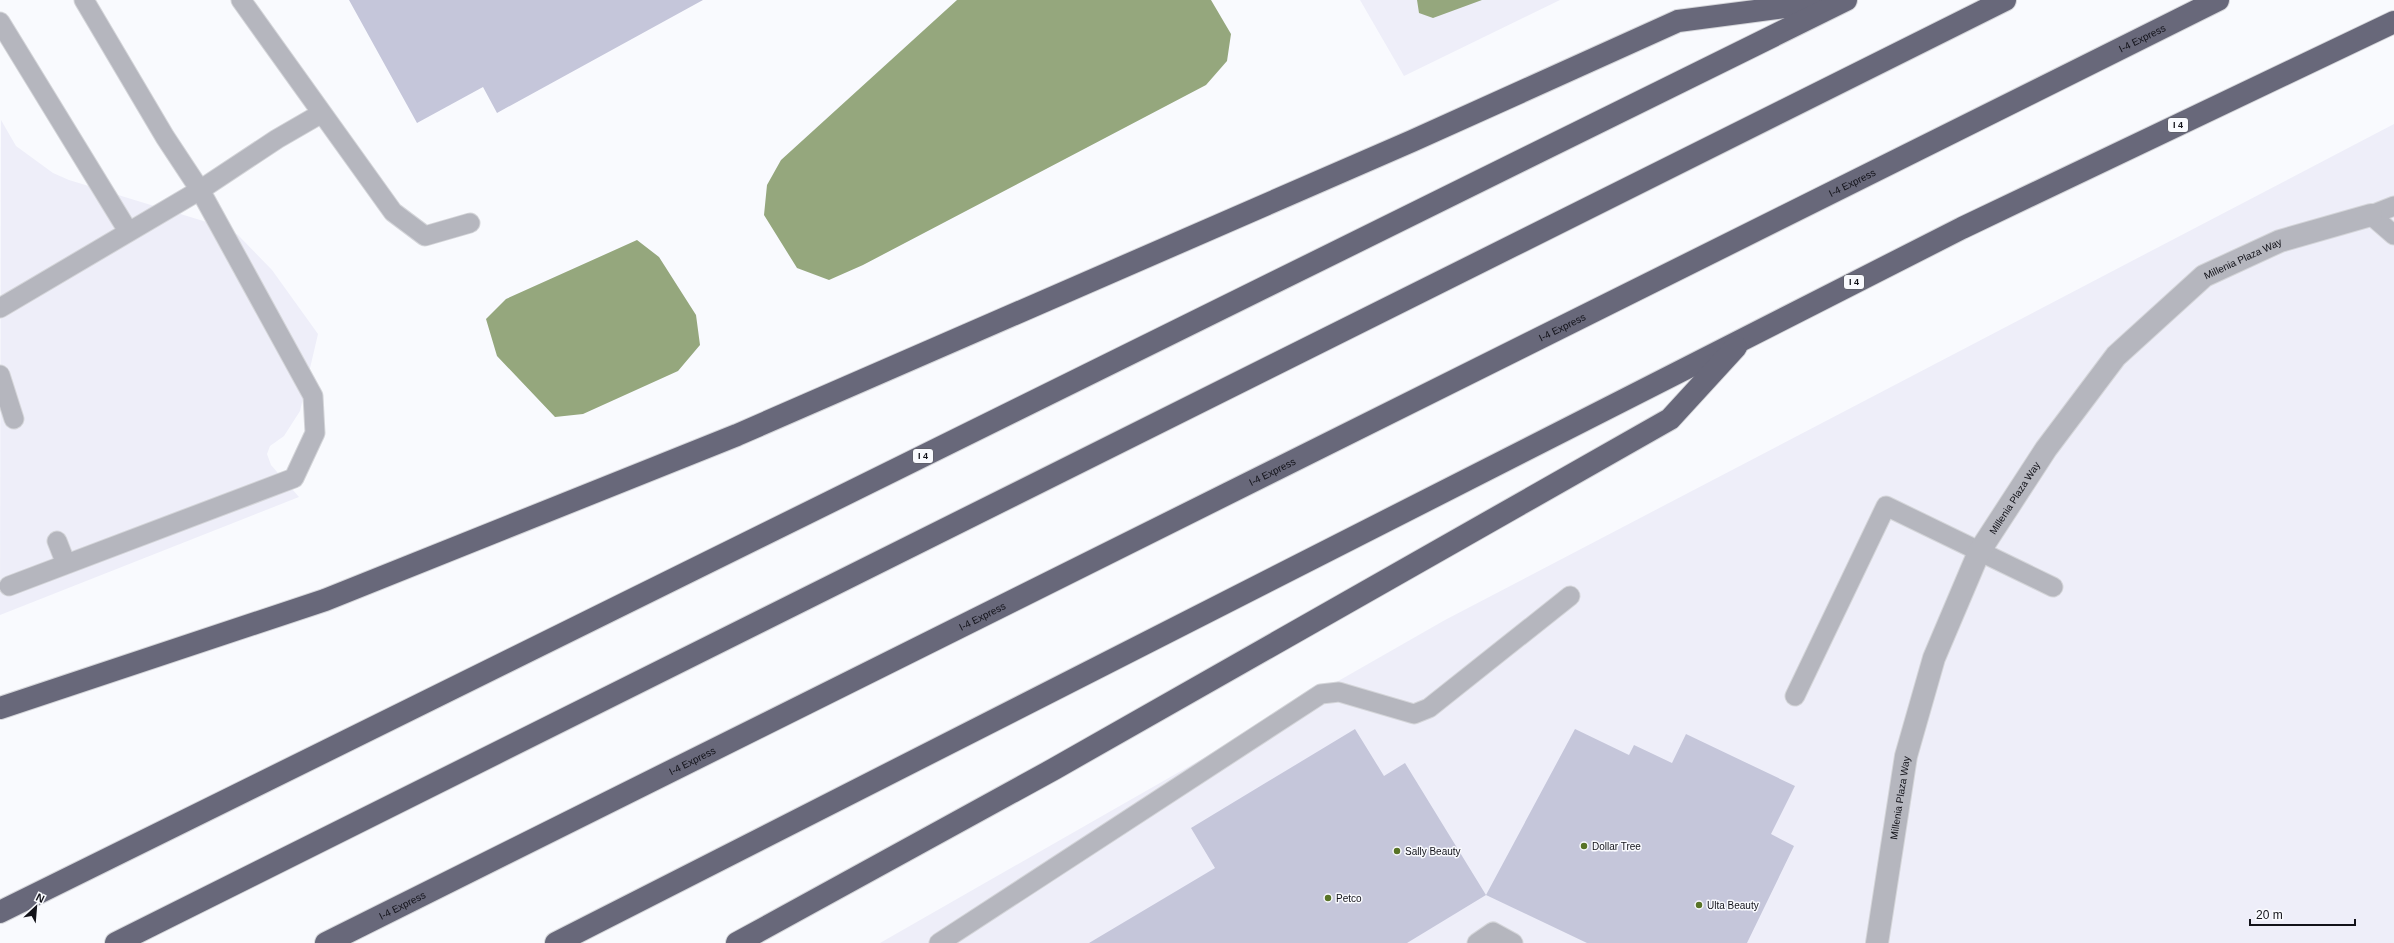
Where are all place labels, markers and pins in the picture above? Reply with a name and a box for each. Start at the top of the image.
marker: Dollar Tree [1579,841,1589,851]
place label: Dollar Tree [1592,841,1641,852]
marker: Sally Beauty [1392,846,1402,856]
place label: Sally Beauty [1405,846,1461,857]
marker: Petco [1323,893,1333,903]
place label: Petco [1336,893,1362,904]
marker: Ulta Beauty [1694,900,1704,910]
place label: Ulta Beauty [1707,900,1759,911]

